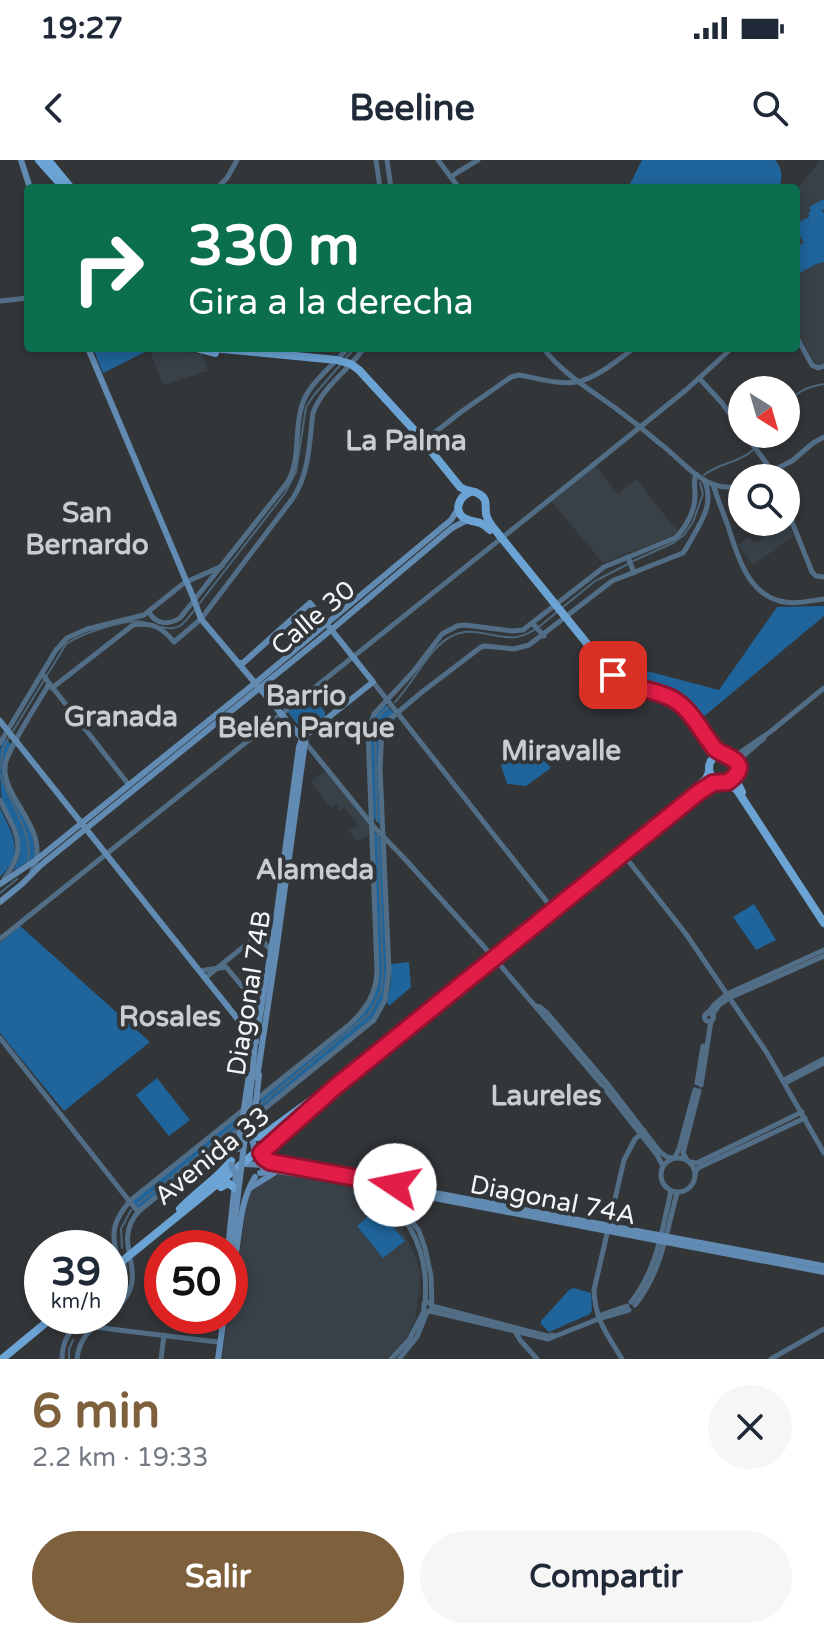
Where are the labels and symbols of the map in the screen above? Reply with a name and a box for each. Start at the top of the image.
north arrow [728,376,800,448]
district label: La Palma [345,424,467,458]
district label: San Bernardo [25,496,149,562]
street label: Calle 30 [265,574,361,662]
pin [579,641,647,709]
district label: Barrio Belén Parque [218,679,395,745]
district label: Granada [64,700,178,734]
district label: Miravalle [501,734,621,768]
district label: Alameda [256,853,374,887]
street label: Diagonal 74B [221,908,277,1078]
district label: Rosales [119,1000,221,1034]
district label: Laureles [490,1079,602,1113]
street label: Avenida 33 [148,1100,276,1212]
position arrow [353,1143,437,1227]
street label: Diagonal 74A [467,1169,639,1231]
speed limit sign: 50 [144,1230,248,1334]

